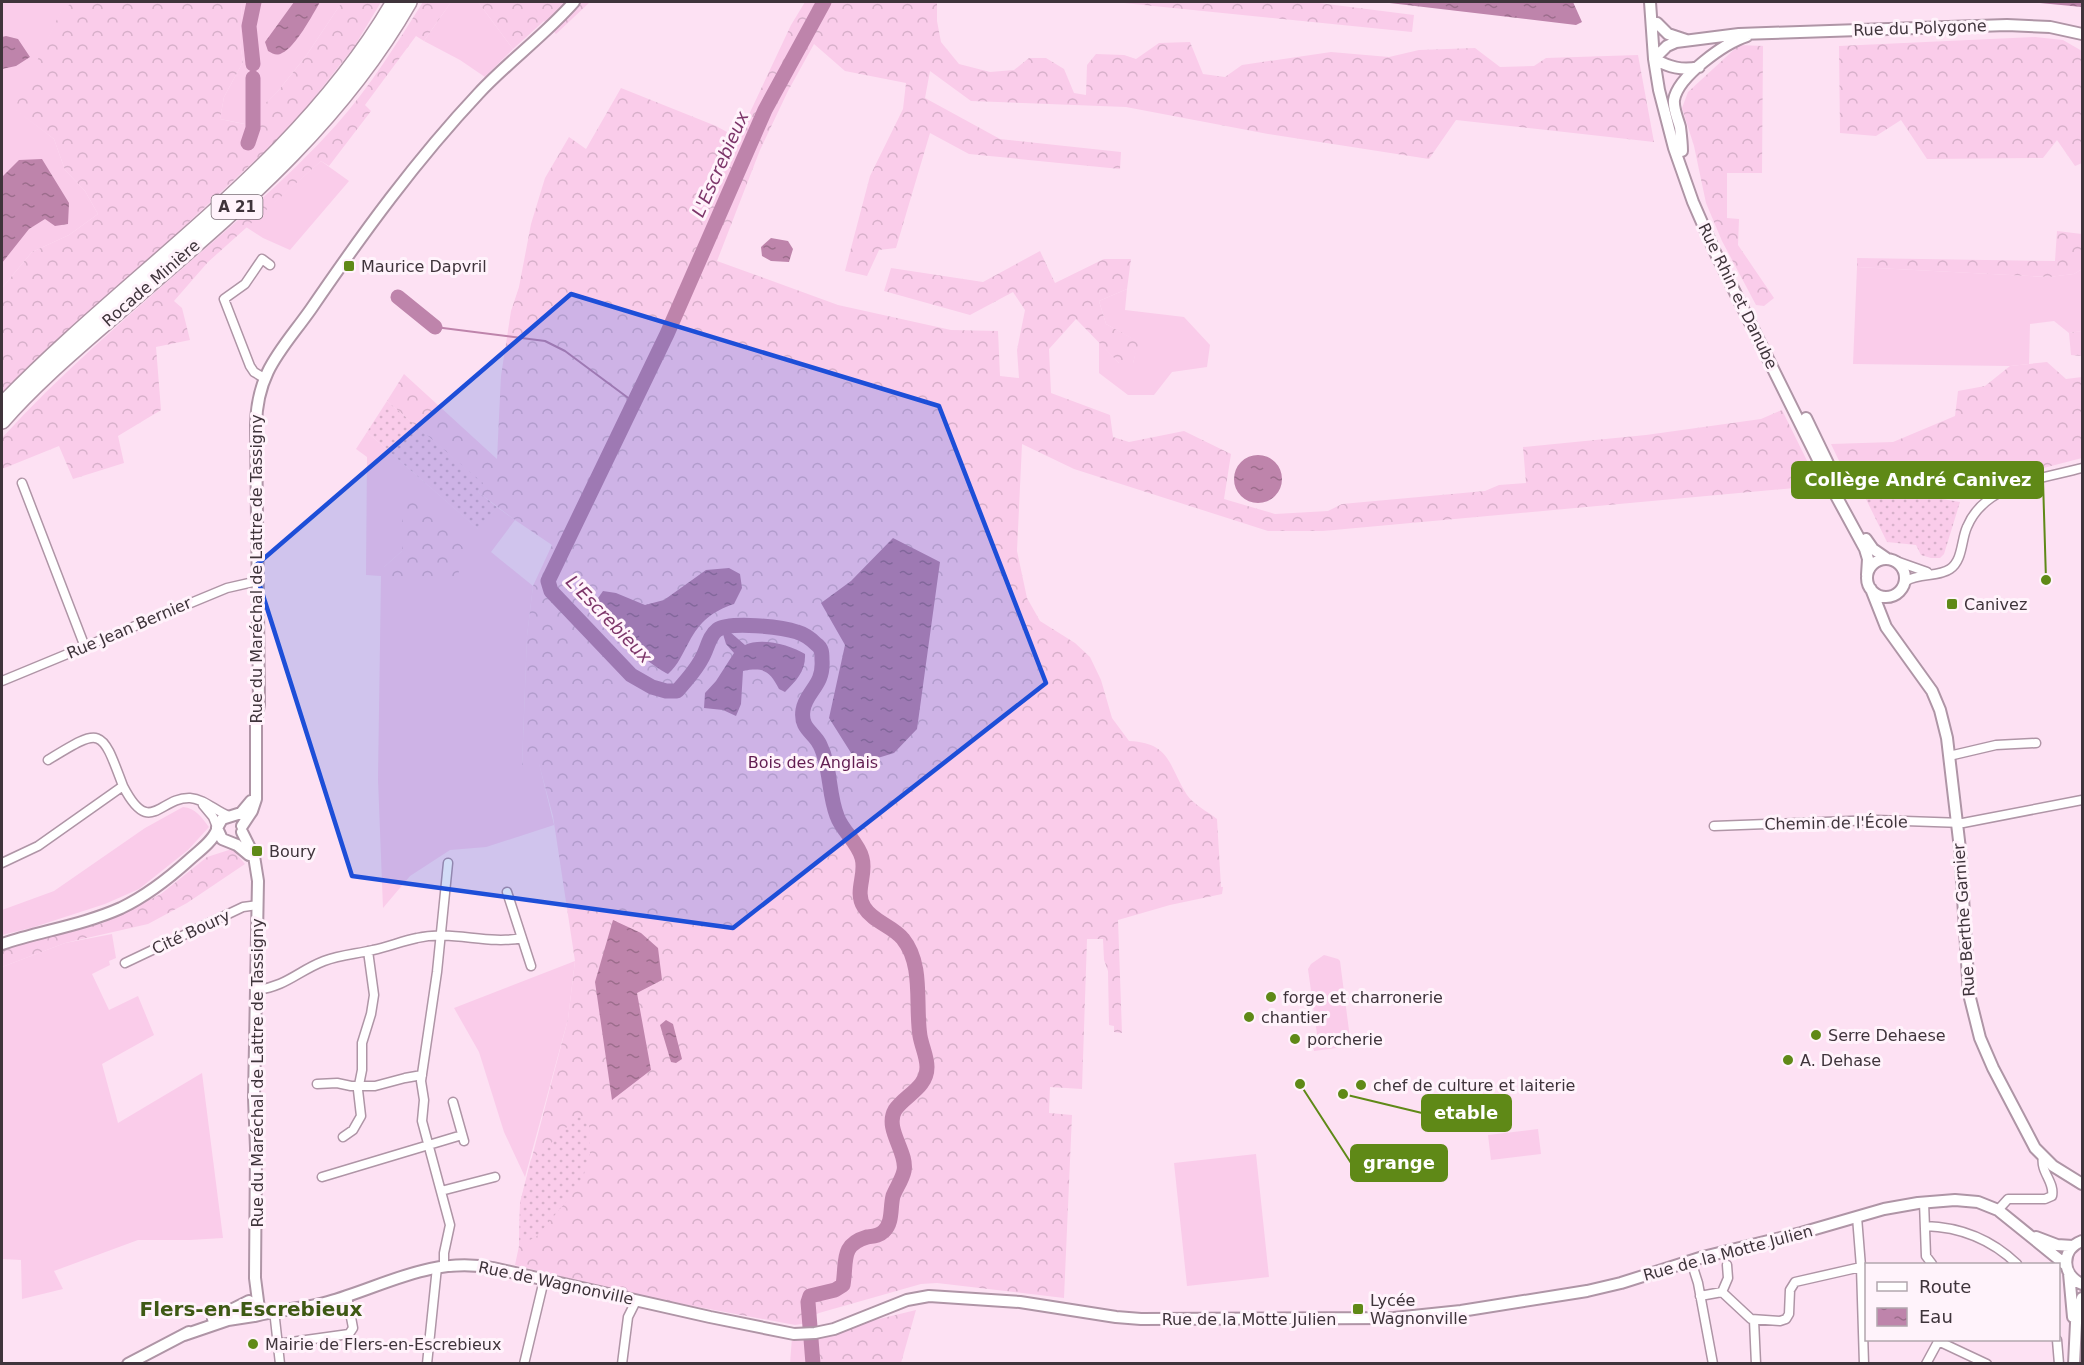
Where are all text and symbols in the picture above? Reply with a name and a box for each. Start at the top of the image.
street label: Rue du Polygone [1853,16,1987,40]
water label: L'Escrebieux [687,108,753,220]
road number: A 21 [212,195,262,219]
street label: Rue Rhin et Danube [1694,220,1782,372]
street label: Rocade Minière [98,236,204,330]
place label: Maurice Dapvril [361,257,487,276]
marker: Maurice Dapvril [342,259,356,273]
street label: Rue du Maréchal de Lattre de Tassigny [247,414,266,724]
callout: Collège André Canivez [1792,462,2043,498]
text: Collège André Canivez [1804,469,2032,490]
water label: L'Escrebieux [562,571,656,667]
street label: Rue Jean Bernier [64,593,194,663]
place label: Canivez [1964,595,2027,614]
marker: Canivez [1945,597,1959,611]
park label: Bois des Anglais [748,753,878,772]
street label: Chemin de l'École [1764,812,1908,834]
place label: Boury [269,842,316,861]
street label: Rue Berthe Garnier [1949,842,1979,997]
marker: Boury [250,844,264,858]
street label: Cité Boury [149,906,233,958]
street label: Rue du Maréchal de Lattre de Tassigny [248,918,267,1228]
place label: forge et charronerie [1283,988,1443,1007]
marker: forge et charronerie [1264,990,1278,1004]
place label: chantier [1261,1008,1327,1027]
marker: chantier [1242,1010,1256,1024]
place label: Serre Dehaese [1828,1026,1946,1045]
marker: Serre Dehaese [1809,1028,1823,1042]
place label: porcherie [1307,1030,1383,1049]
marker: porcherie [1288,1032,1302,1046]
place label: A. Dehase [1800,1051,1881,1070]
marker: A. Dehase [1781,1053,1795,1067]
place label: chef de culture et laiterie [1373,1076,1575,1095]
marker: chef de culture et laiterie [1354,1078,1368,1092]
callout: etable [1422,1095,1511,1131]
text: etable [1434,1102,1498,1123]
callout: grange [1351,1145,1447,1181]
text: grange [1363,1152,1435,1173]
street label: Rue de la Motte Julien [1641,1221,1815,1285]
street label: Rue de Wagnonville [477,1257,635,1309]
legend [1865,1263,2060,1341]
text: Route [1919,1276,1971,1297]
place label: Lycée Wagnonville [1370,1291,1467,1328]
district label: Flers-en-Escrebieux [140,1297,363,1321]
marker: Lycée Wagnonville [1351,1302,1365,1316]
text: Eau [1919,1306,1953,1327]
street label: Rue de la Motte Julien [1162,1310,1336,1329]
place label: Mairie de Flers-en-Escrebieux [265,1335,501,1354]
marker: Mairie de Flers-en-Escrebieux [246,1337,260,1351]

